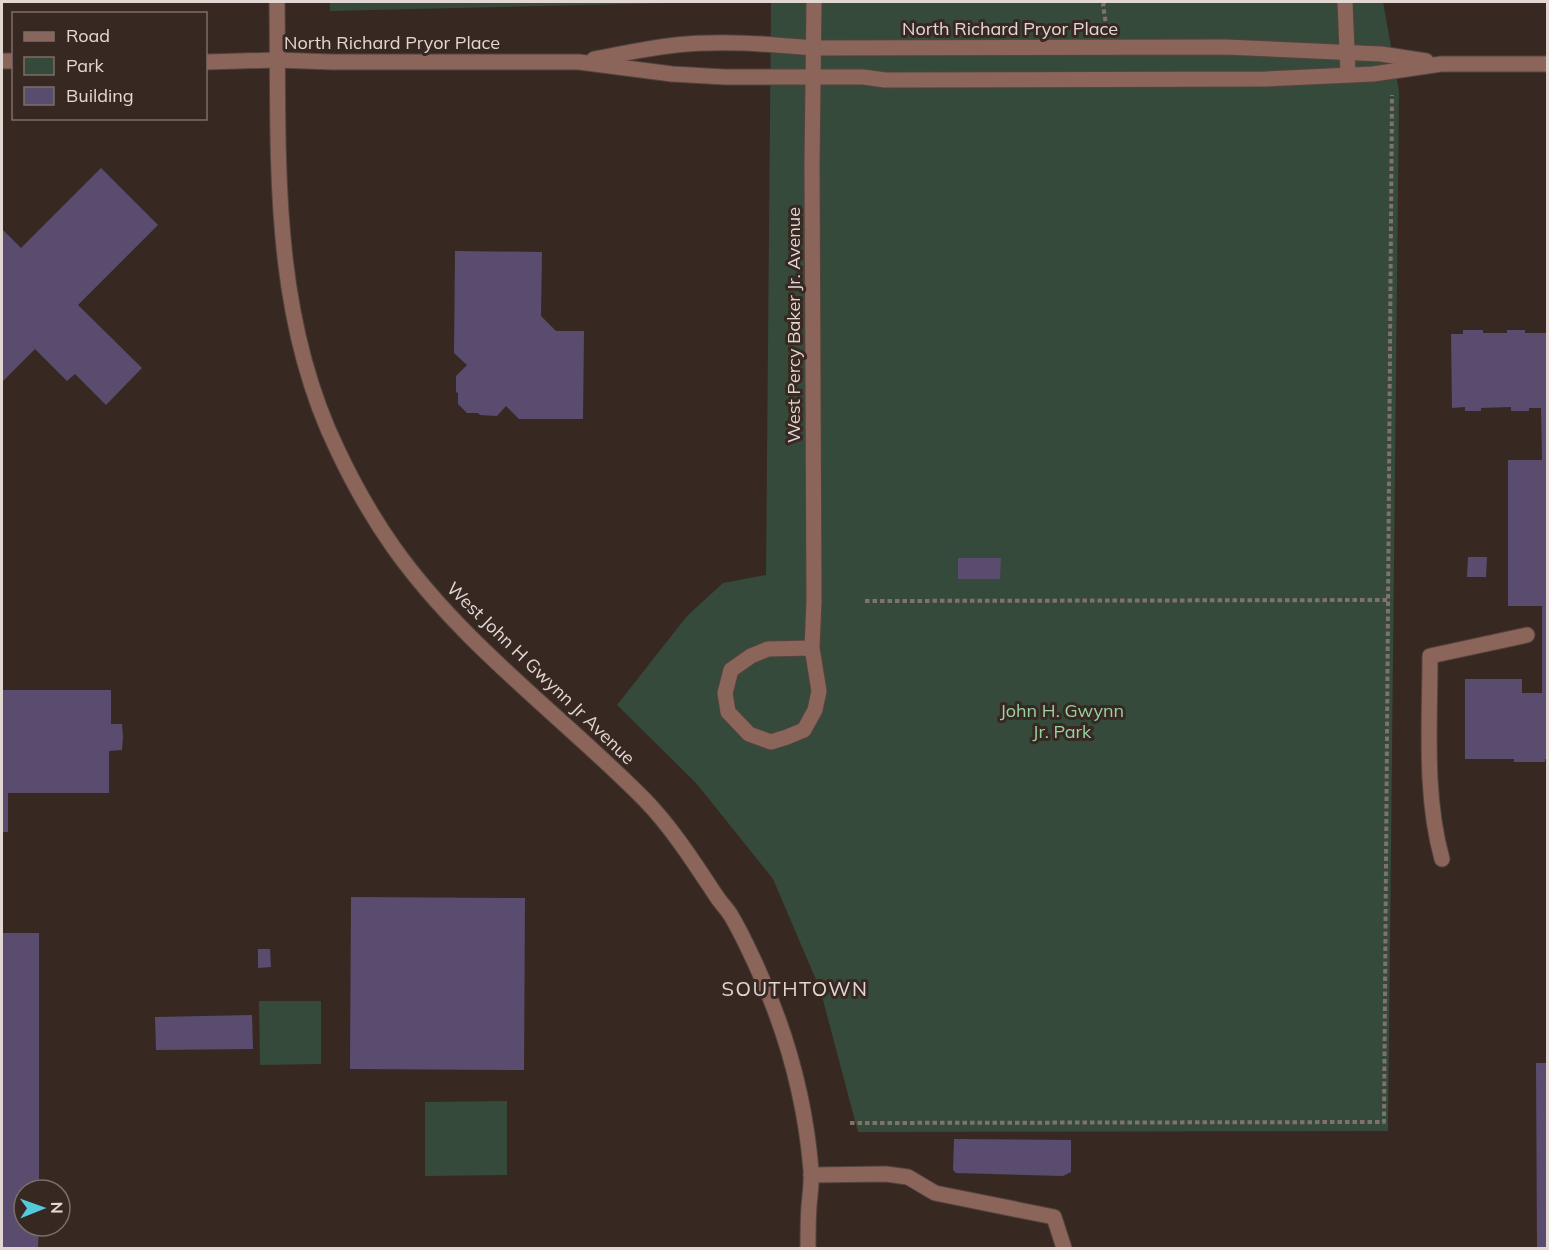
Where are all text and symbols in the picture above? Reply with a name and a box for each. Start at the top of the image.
legend [12,12,207,120]
street label: North Richard Pryor Place [902,17,1118,40]
text: Road [66,24,110,47]
street label: North Richard Pryor Place [284,31,500,54]
text: Park [66,54,105,77]
text: Building [66,84,134,107]
street label: West Percy Baker Jr. Avenue [782,207,805,443]
street label: West John H Gwynn Jr Avenue [442,577,640,769]
park label: John H. Gwynn Jr. Park [1000,699,1124,743]
district label: SOUTHTOWN [722,976,868,1001]
north arrow [12,1178,72,1238]
text: N [47,1202,67,1214]

